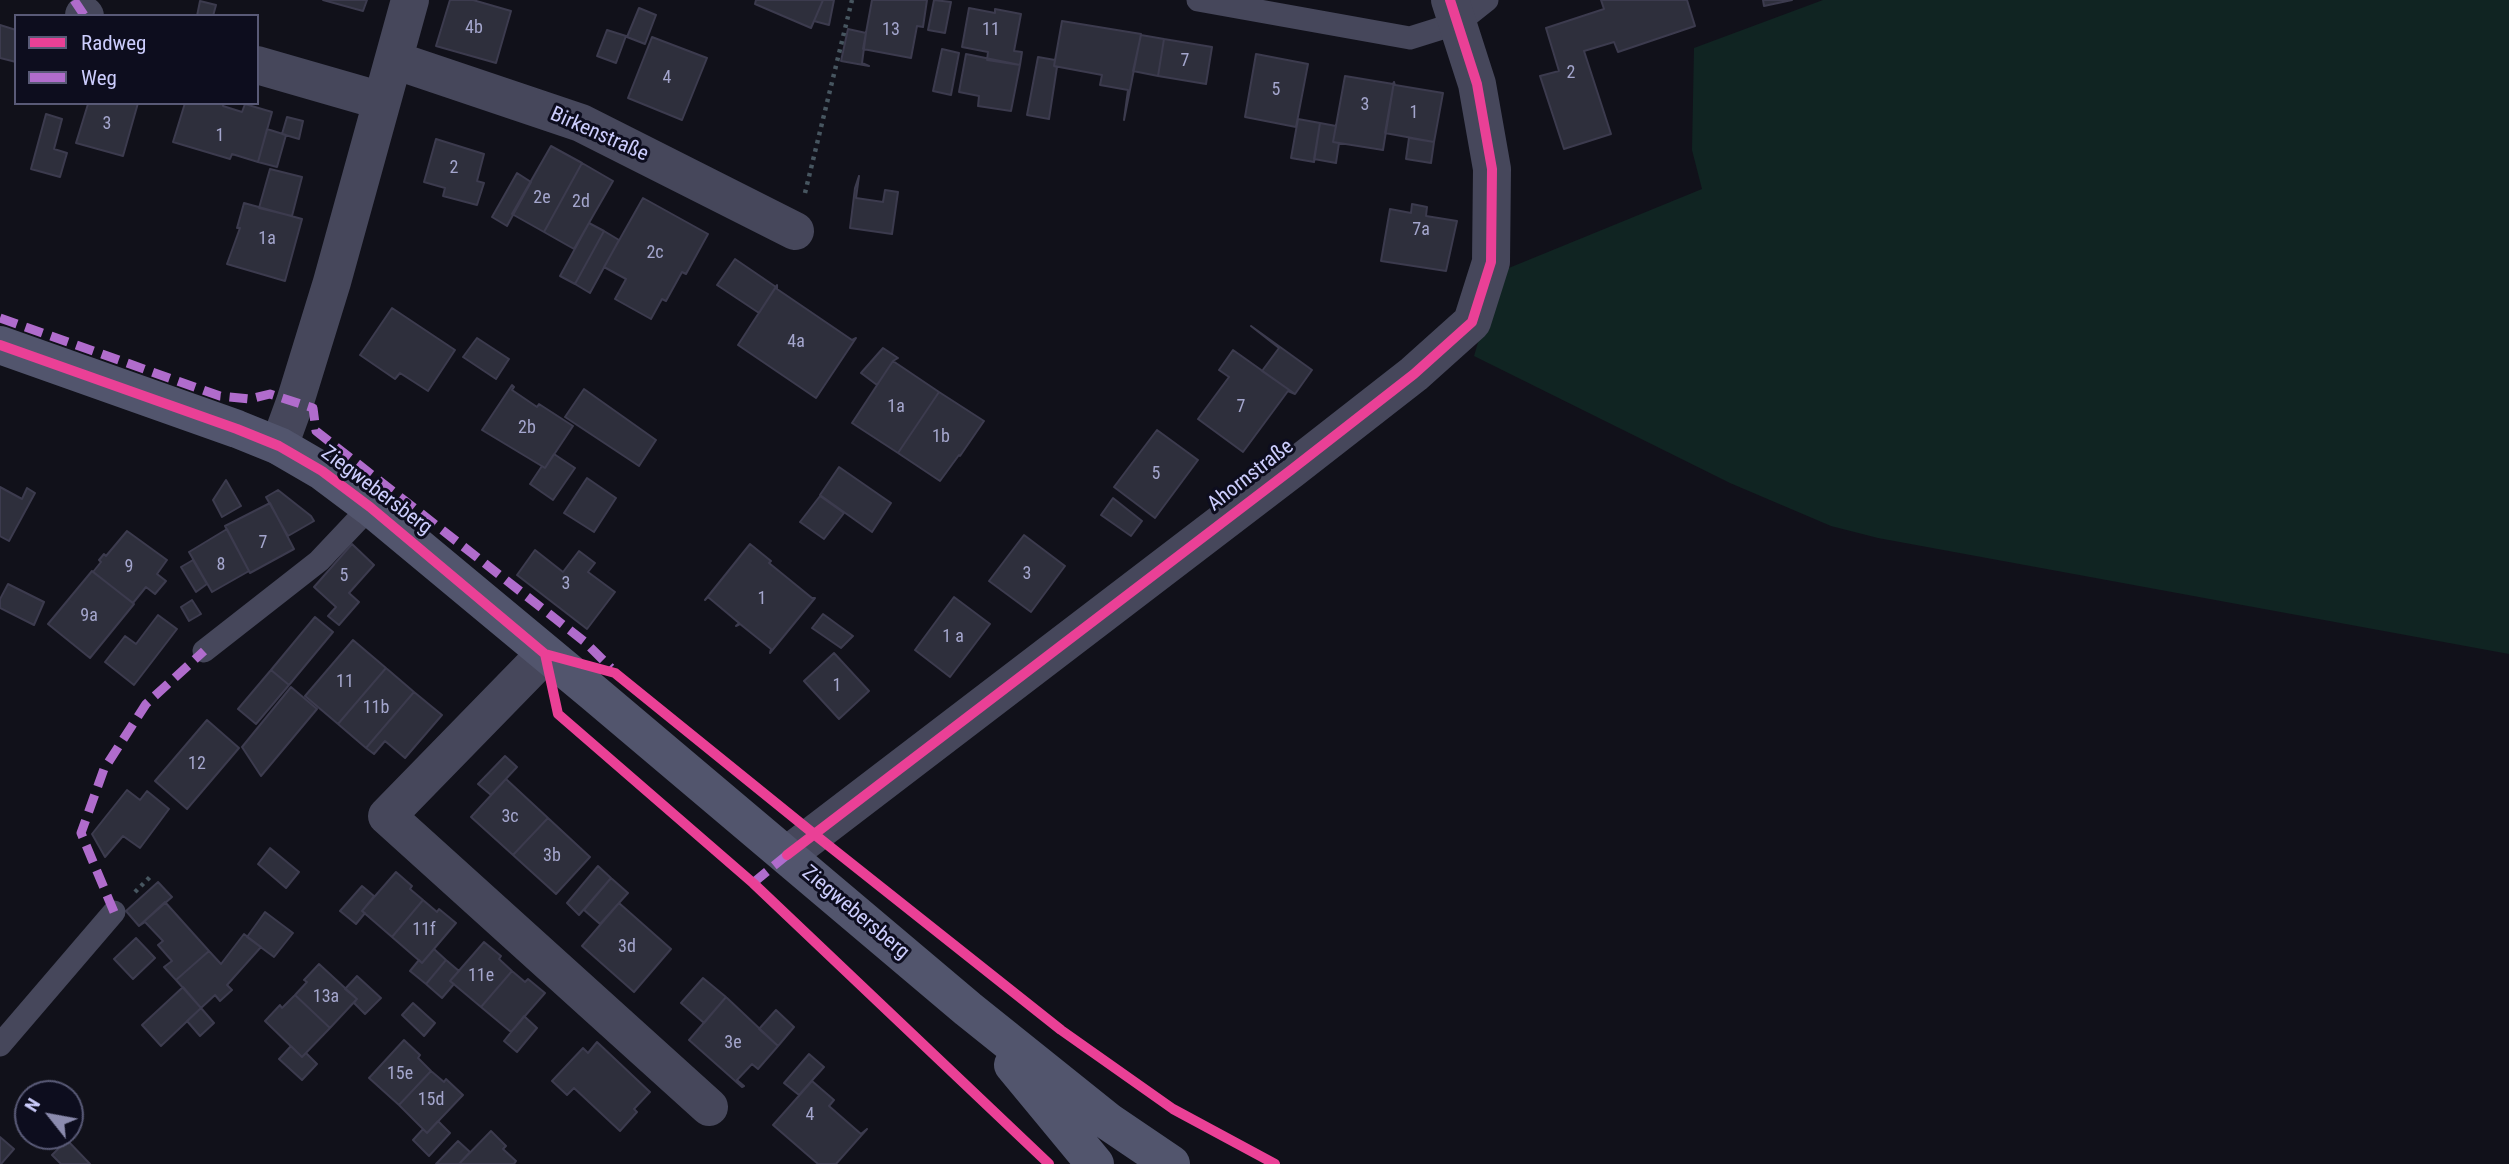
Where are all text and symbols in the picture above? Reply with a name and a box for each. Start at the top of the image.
legend [14,14,259,105]
house number: 4b [465,17,483,39]
house number: 13 [882,19,900,41]
house number: 11 [982,19,1000,41]
text: Radweg [81,31,146,55]
house number: 7 [1181,50,1189,72]
house number: 2 [1567,62,1575,84]
text: Weg [81,66,117,90]
house number: 4 [663,67,671,89]
house number: 5 [1272,79,1280,101]
house number: 3 [1361,94,1369,116]
street label: Birkenstraße [546,102,652,168]
house number: 1 [1410,102,1418,124]
house number: 3 [103,113,111,135]
house number: 1 [216,125,224,147]
house number: 2 [450,157,458,179]
house number: 2e [533,187,551,209]
house number: 2d [572,191,590,213]
house number: 7a [1412,219,1430,241]
house number: 1a [258,228,276,250]
house number: 2c [646,242,664,264]
house number: 4a [787,331,805,353]
house number: 1a [887,396,905,418]
house number: 7 [1237,396,1245,418]
house number: 2b [518,417,536,439]
house number: 1b [932,426,950,448]
street label: Ahornstraße [1203,435,1299,517]
street label: Ziegwebersberg [316,441,436,541]
house number: 5 [1152,463,1160,485]
house number: 7 [259,532,267,554]
house number: 8 [217,554,225,576]
house number: 9 [125,556,133,578]
house number: 3 [1023,563,1031,585]
house number: 5 [340,565,348,587]
house number: 3 [562,573,570,595]
house number: 1 [758,588,766,610]
house number: 9a [80,605,98,627]
house number: 1 a [942,626,964,648]
house number: 11 [336,671,354,693]
house number: 1 [833,675,841,697]
house number: 11b [363,697,389,719]
house number: 12 [188,753,206,775]
house number: 3c [501,806,519,828]
house number: 3b [543,845,561,867]
street label: Ziegwebersberg [796,861,914,965]
house number: 11f [412,919,436,941]
house number: 3d [618,936,636,958]
house number: 11e [468,965,494,987]
house number: 13a [313,986,339,1008]
house number: 3e [724,1032,742,1054]
house number: 15e [387,1063,413,1085]
north arrow [14,1080,84,1150]
house number: 15d [418,1089,444,1111]
text: N [19,1094,45,1116]
house number: 4 [806,1104,814,1126]

